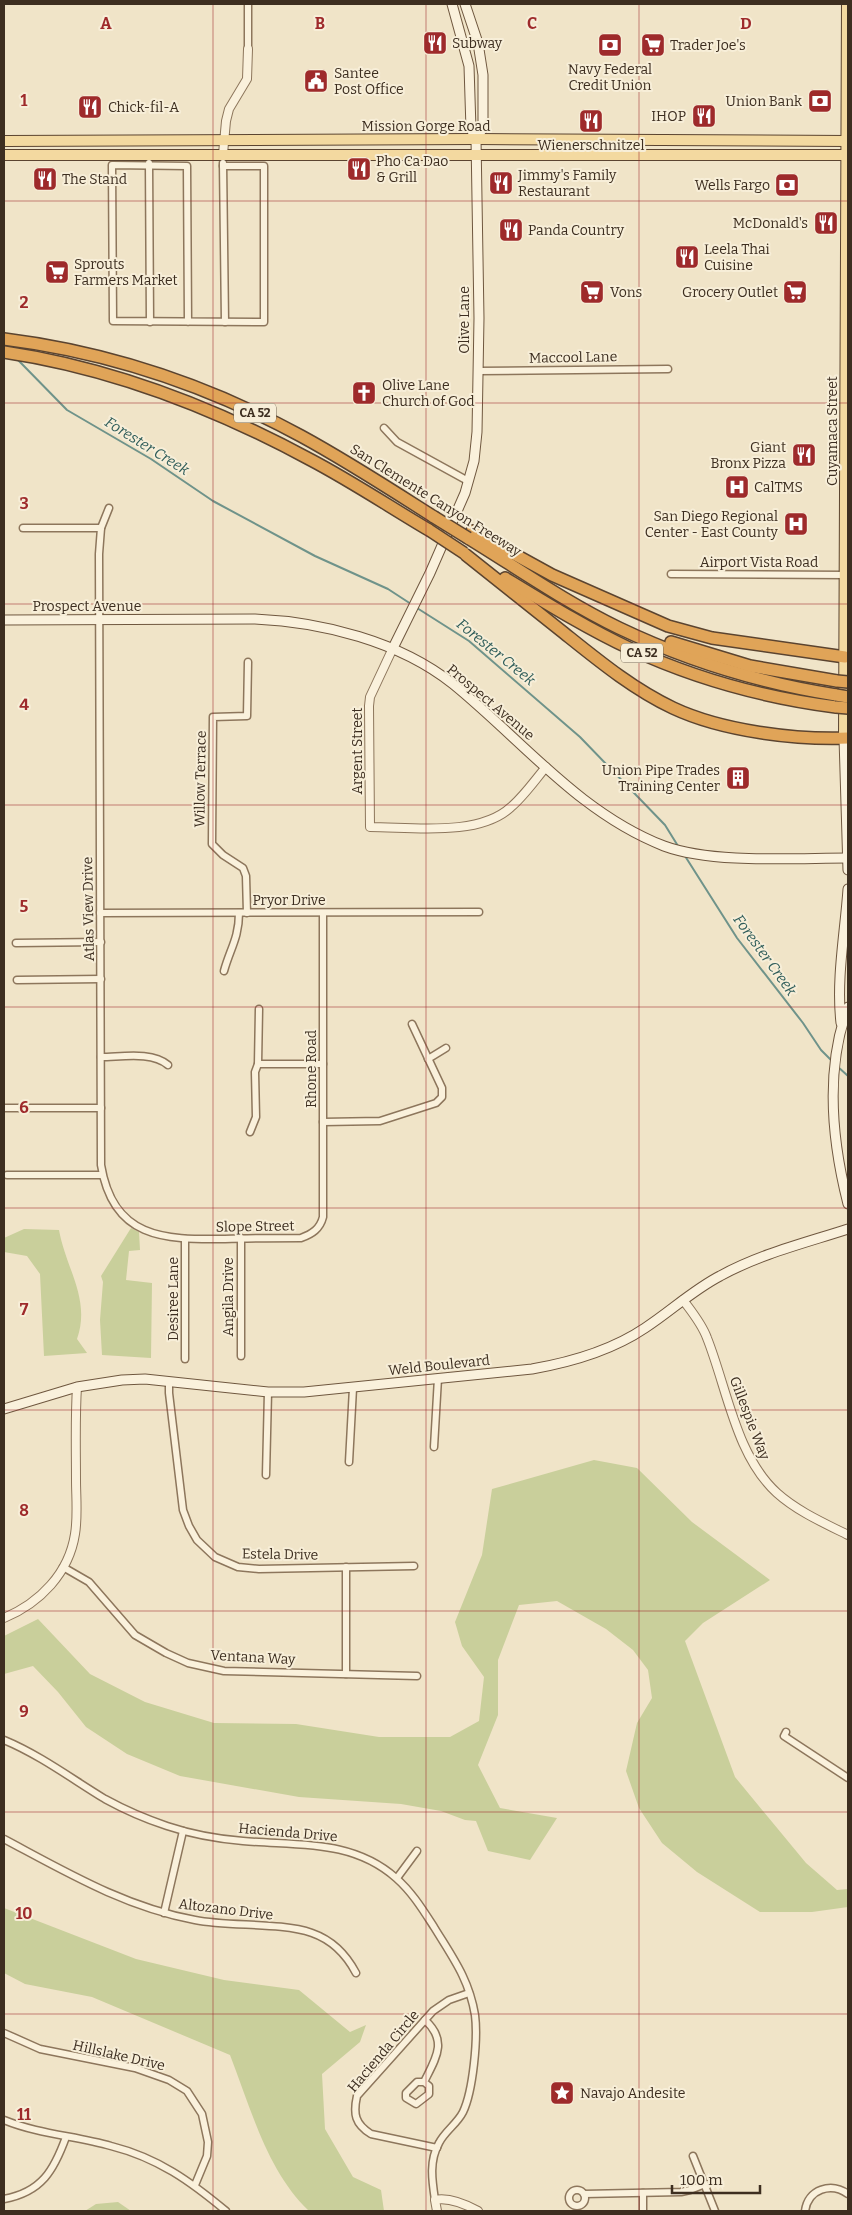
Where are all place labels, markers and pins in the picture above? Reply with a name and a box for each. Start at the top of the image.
restaurant icon: Subway [422,30,448,56]
bank icon: Navy Federal Credit Union [597,32,623,58]
supermarket icon: Trader Joe's [640,32,666,58]
place label: Subway [452,35,503,52]
place label: Trader Joe's [670,37,746,54]
place label: Navy Federal Credit Union [568,61,652,94]
place label: Santee Post Office [334,65,404,98]
public building icon: Santee Post Office [303,68,329,94]
bank icon: Union Bank [807,88,833,114]
place label: Union Bank [726,93,802,110]
restaurant icon: Chick-fil-A [77,94,103,120]
place label: Chick-fil-A [108,99,179,116]
restaurant icon: IHOP [691,103,717,129]
restaurant icon: Wienerschnitzel [578,108,604,134]
place label: IHOP [651,108,686,125]
place label: Wienerschnitzel [538,137,644,154]
place label: Pho Ca Dao & Grill [376,153,448,186]
restaurant icon: Pho Ca Dao & Grill [346,156,372,182]
restaurant icon: The Stand [32,166,58,192]
place label: Jimmy's Family Restaurant [517,167,617,200]
restaurant icon: Jimmy's Family Restaurant [488,170,514,196]
place label: The Stand [62,171,127,188]
bank icon: Wells Fargo [774,172,800,198]
place label: Wells Fargo [695,177,770,194]
restaurant icon: McDonald's [813,210,839,236]
place label: McDonald's [733,215,808,232]
restaurant icon: Panda Country [498,217,524,243]
place label: Panda Country [528,222,625,239]
place label: Leela Thai Cuisine [704,241,770,274]
restaurant icon: Leela Thai Cuisine [674,244,700,270]
place label: Sprouts Farmers Market [74,256,178,289]
supermarket icon: Sprouts Farmers Market [44,259,70,285]
supermarket icon: Vons [579,279,605,305]
supermarket icon: Grocery Outlet [782,279,808,305]
place label: Vons [610,284,642,301]
place label: Grocery Outlet [682,284,778,301]
place label: Olive Lane Church of God [382,377,475,410]
church icon: Olive Lane Church of God [351,380,377,406]
place label: Giant Bronx Pizza [710,439,786,472]
restaurant icon: Giant Bronx Pizza [791,442,817,468]
hospital icon: CalTMS [724,474,750,500]
place label: CalTMS [754,479,803,496]
place label: San Diego Regional Center - East County [645,508,779,541]
hospital icon: San Diego Regional Center - East County [783,511,809,537]
place label: Union Pipe Trades Training Center [602,762,720,795]
building icon: Union Pipe Trades Training Center [725,765,751,791]
place icon: Navajo Andesite [549,2080,575,2106]
place label: Navajo Andesite [580,2085,685,2102]

